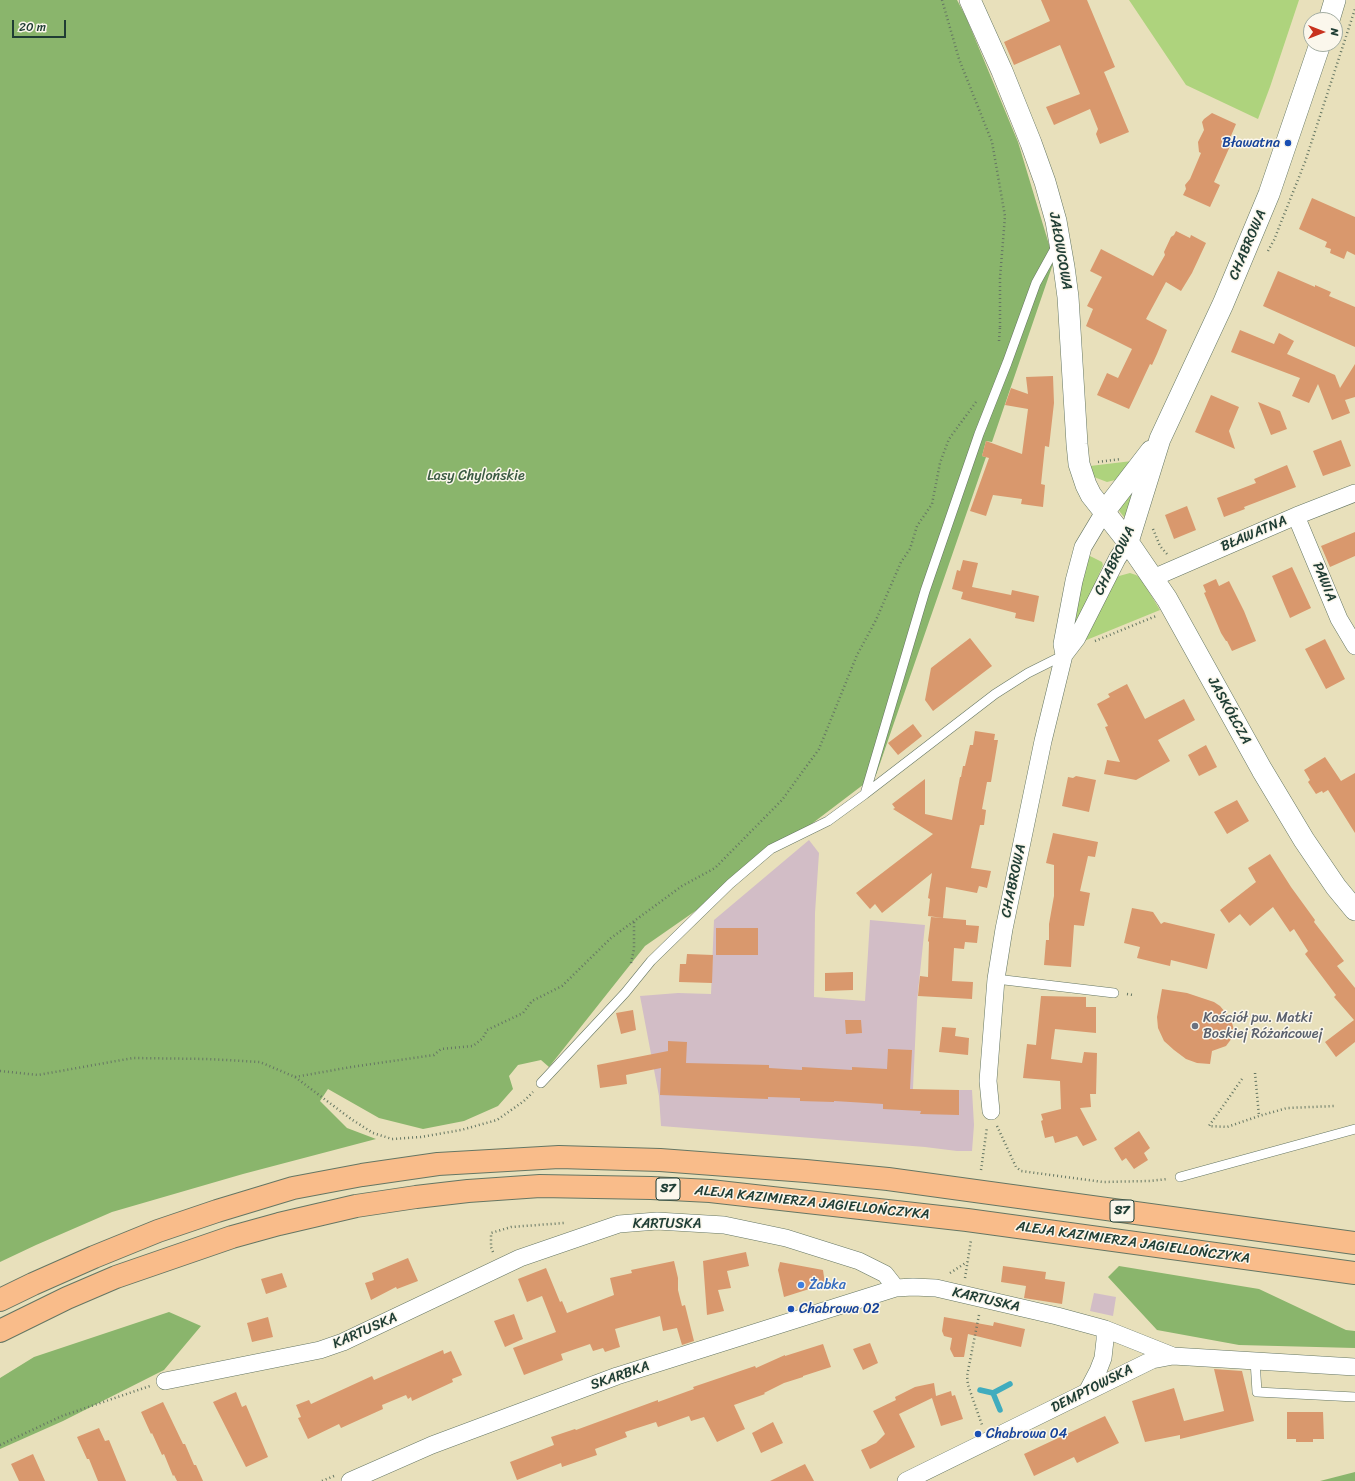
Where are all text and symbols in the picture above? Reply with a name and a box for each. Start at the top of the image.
scale bar [14,12,68,38]
north arrow [1303,12,1343,52]
text: 20 m [19,16,46,38]
text: N [1325,28,1344,36]
place label: Bławatna [1222,135,1280,151]
marker: Bławatna [1283,138,1293,148]
street label: CHABROWA [1226,207,1270,283]
street label: JAŁOWCOWA [1045,211,1075,291]
park label: Lasy Chylońskie [427,468,525,484]
street label: BŁAWATNA [1218,513,1290,555]
street label: CHABROWA [1091,524,1139,598]
street label: PAWIA [1309,560,1339,604]
street label: JASKÓŁCZA [1204,674,1254,748]
street label: CHABROWA [998,843,1030,919]
place label: Kościół pw. Matki Boskiej Różańcowej [1203,1010,1323,1042]
marker: Kościół pw. Matki Boskiej Różańcowej [1190,1021,1200,1031]
road number: S7 [656,1178,680,1200]
street label: ALEJA KAZIMIERZA JAGIELLOŃCZYKA [694,1182,930,1224]
road number: S7 [1110,1200,1134,1222]
street label: KARTUSKA [633,1216,701,1232]
street label: ALEJA KAZIMIERZA JAGIELLOŃCZYKA [1015,1218,1251,1268]
place label: Żabka [809,1277,846,1293]
marker: Żabka [796,1280,806,1290]
street label: KARTUSKA [951,1284,1021,1316]
place label: Chabrowa 02 [799,1301,880,1317]
marker: Chabrowa 02 [786,1304,796,1314]
street label: KARTUSKA [330,1309,400,1353]
street label: SKARBKA [588,1358,652,1394]
street label: DEMPTOWSKA [1049,1361,1135,1417]
place label: Chabrowa 04 [986,1426,1067,1442]
marker: Chabrowa 04 [973,1429,983,1439]

